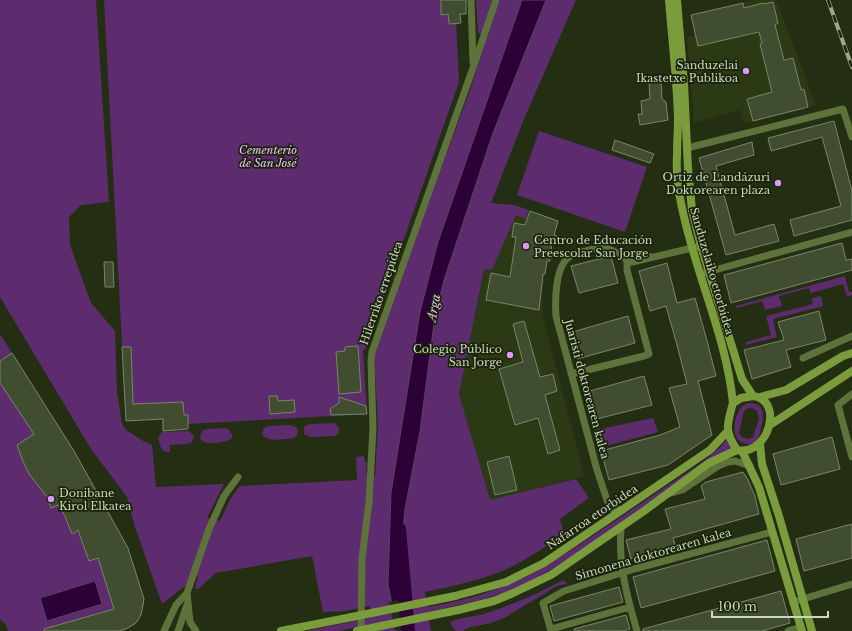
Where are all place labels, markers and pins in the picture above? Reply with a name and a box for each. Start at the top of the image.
place label: Sanduzelai Ikastetxe Publikoa [636,58,739,85]
marker: Sanduzelai Ikastetxe Publikoa [741,66,751,76]
place label: Ortiz de Landázuri Doktorearen plaza [663,170,771,197]
marker: Ortiz de Landázuri Doktorearen plaza [773,178,783,188]
place label: Centro de Educación Preescolar San Jorge [534,233,653,260]
marker: Centro de Educación Preescolar San Jorge [521,241,531,251]
place label: Colegio Público San Jorge [413,342,502,369]
marker: Colegio Público San Jorge [505,350,515,360]
place label: Donibane Kirol Elkatea [59,486,132,513]
marker: Donibane Kirol Elkatea [46,494,56,504]

